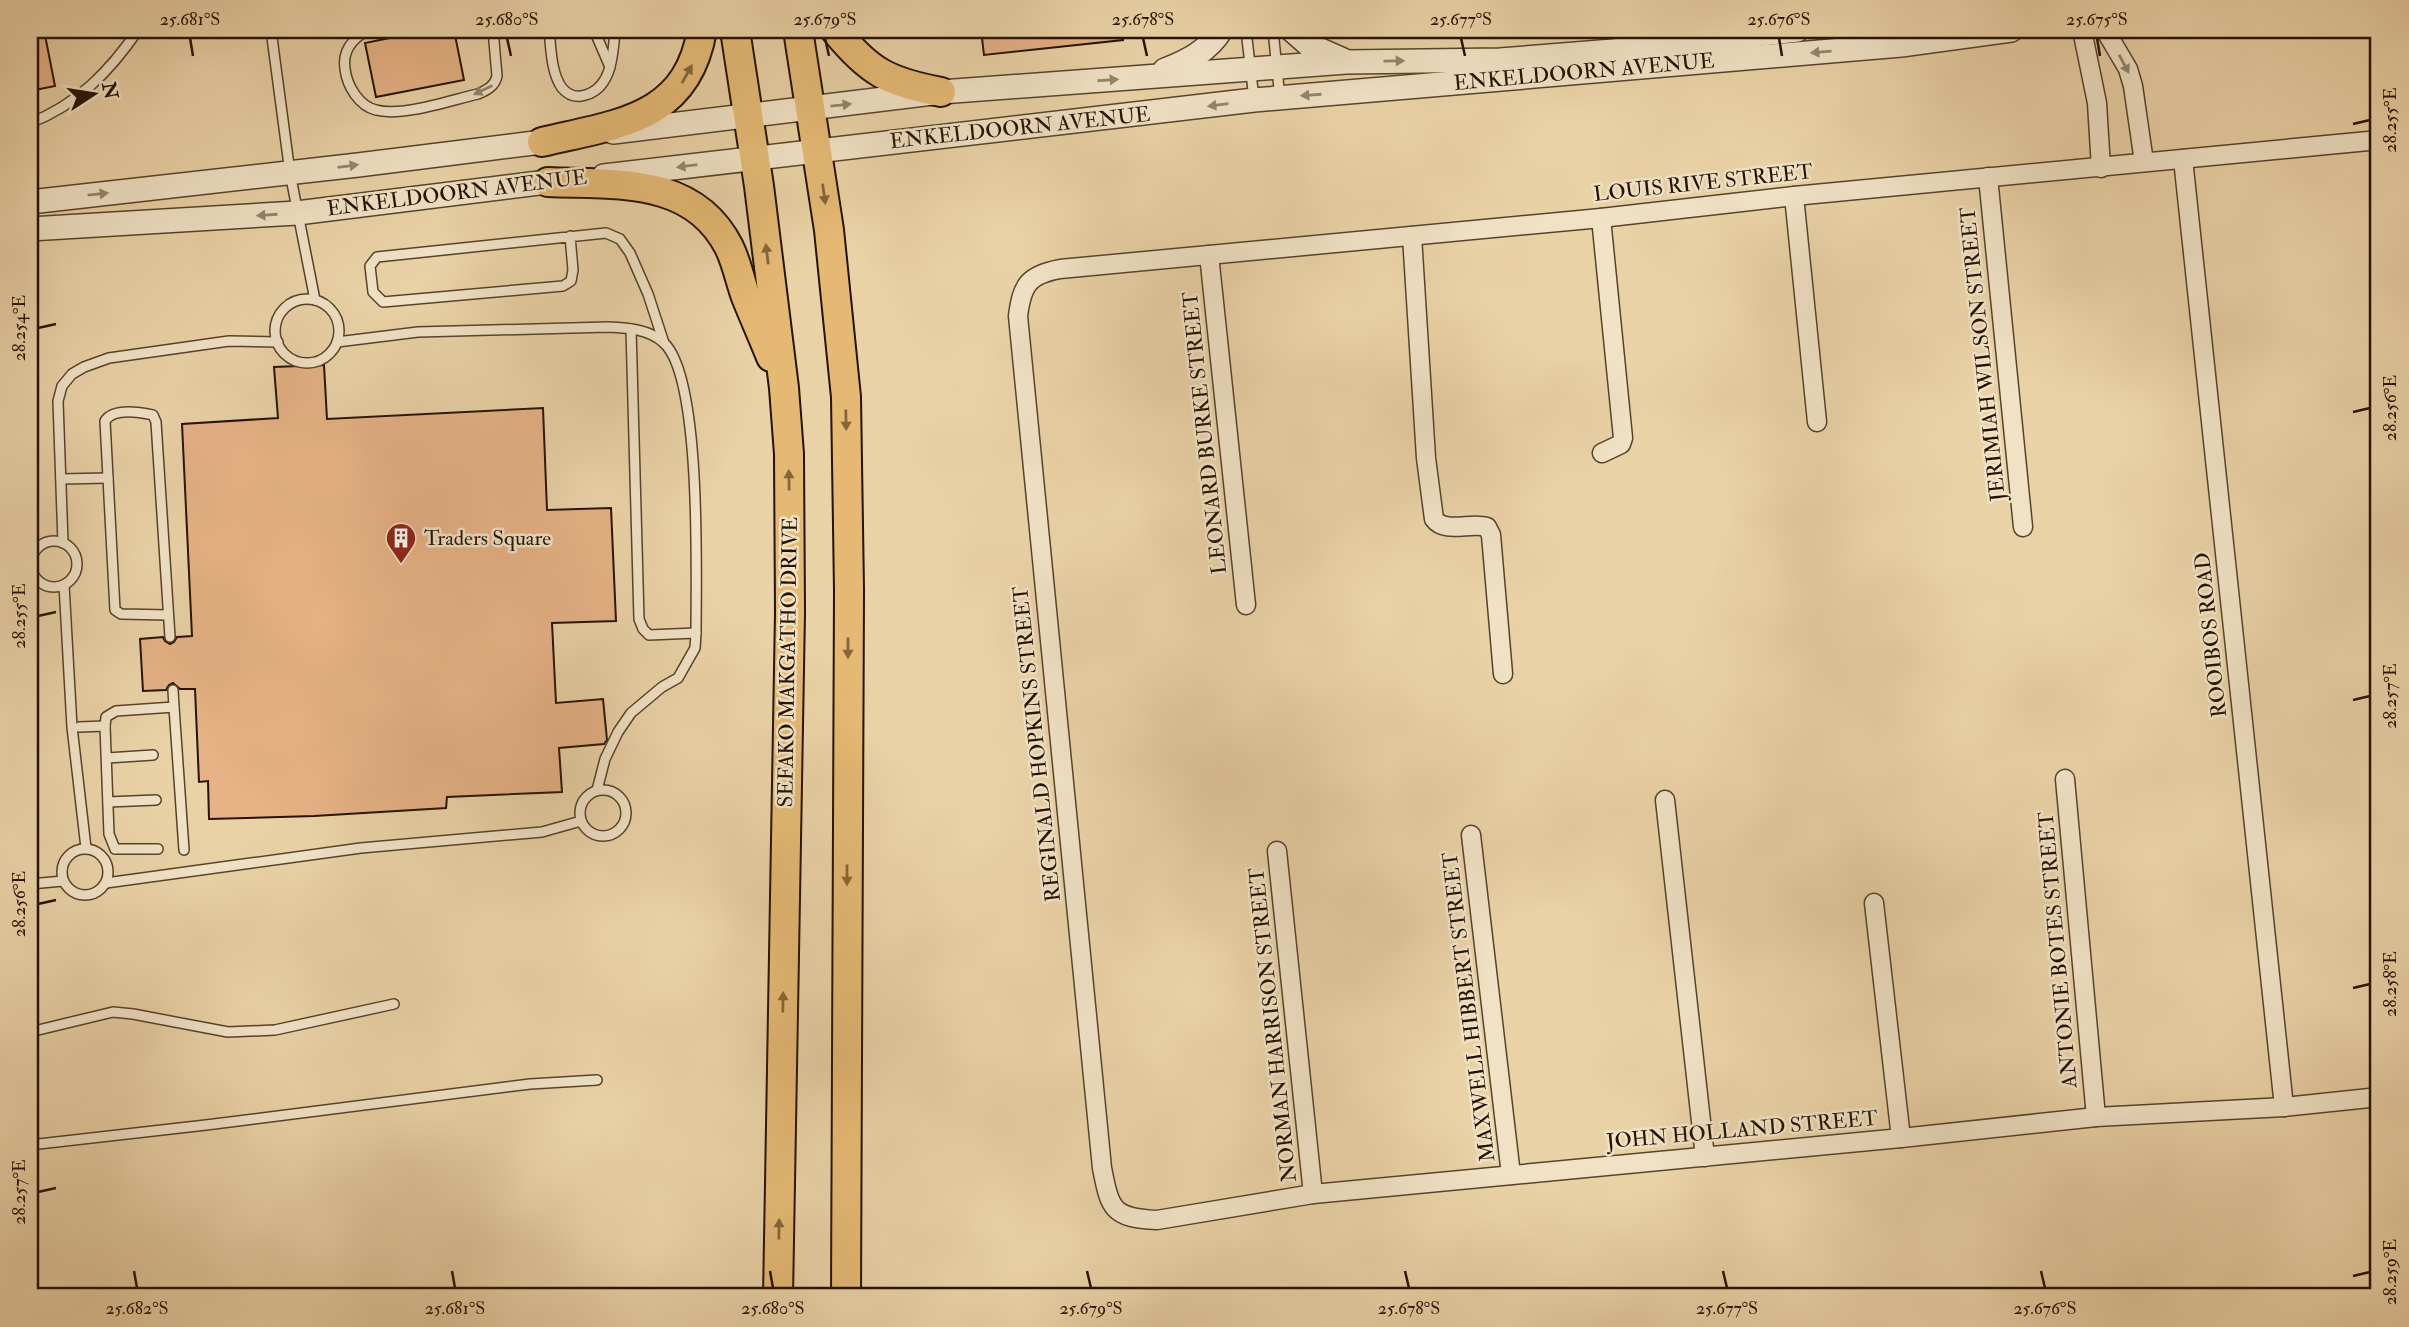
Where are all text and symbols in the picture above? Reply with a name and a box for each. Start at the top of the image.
text: 25.681°S [160,8,220,31]
text: 25.680°S [475,8,539,31]
text: 25.679°S [793,8,857,31]
text: 25.678°S [1112,8,1174,31]
text: 25.677°S [1430,8,1492,31]
text: 25.676°S [1748,8,1810,31]
text: 25.675°S [2066,8,2128,31]
street label: ENKELDOORN AVENUE [1452,47,1716,97]
one-way arrow [1810,47,1832,58]
one-way arrow [2118,54,2130,73]
one-way arrow [1383,55,1405,67]
north arrow [60,60,130,130]
one-way arrow [681,64,693,83]
one-way arrow [1097,74,1119,85]
text: N [96,79,123,102]
one-way arrow [472,84,493,96]
text: 28.255°E [2379,87,2402,153]
one-way arrow [1299,90,1321,101]
one-way arrow [830,99,852,110]
one-way arrow [1207,99,1229,110]
street label: ENKELDOORN AVENUE [888,101,1152,155]
street label: LOUIS RIVE STREET [1592,158,1814,208]
one-way arrow [676,160,698,171]
one-way arrow [337,161,359,172]
street label: ENKELDOORN AVENUE [325,164,589,222]
one-way arrow [819,183,830,205]
one-way arrow [87,188,109,199]
street label: JERIMIAH WILSON STREET [1954,205,2012,504]
one-way arrow [255,209,277,220]
one-way arrow [762,243,773,265]
street label: LEONARD BURKE STREET [1177,290,1233,576]
text: 28.254°E [8,295,31,361]
text: 28.256°E [2379,375,2402,441]
one-way arrow [840,409,852,431]
one-way arrow [784,469,795,491]
street label: SEFAKO MAKGATHO DRIVE [772,516,804,808]
building icon: Traders Square [384,521,418,565]
place label: Traders Square [424,525,551,552]
street label: ROOIBOS ROAD [2189,551,2233,719]
text: 28.255°E [8,583,31,649]
street label: REGINALD HOPKINS STREET [1007,584,1067,903]
one-way arrow [842,637,854,659]
text: 28.257°E [2379,663,2402,729]
street label: ANTONIE BOTES STREET [2032,810,2084,1090]
street label: MAXWELL HIBBERT STREET [1437,850,1501,1164]
one-way arrow [841,864,853,886]
street label: NORMAN HARRISON STREET [1243,866,1303,1184]
text: 28.256°E [8,871,31,937]
text: 28.258°E [2379,951,2402,1017]
one-way arrow [777,990,789,1012]
street label: JOHN HOLLAND STREET [1604,1105,1879,1155]
text: 28.257°E [8,1159,31,1225]
one-way arrow [774,1218,785,1240]
text: 28.259°E [2379,1239,2402,1305]
text: 25.682°S [105,1297,169,1320]
text: 25.681°S [425,1297,485,1320]
text: 25.680°S [741,1297,805,1320]
text: 25.679°S [1059,1297,1123,1320]
text: 25.678°S [1378,1297,1440,1320]
text: 25.677°S [1696,1297,1758,1320]
text: 25.676°S [2014,1297,2076,1320]

